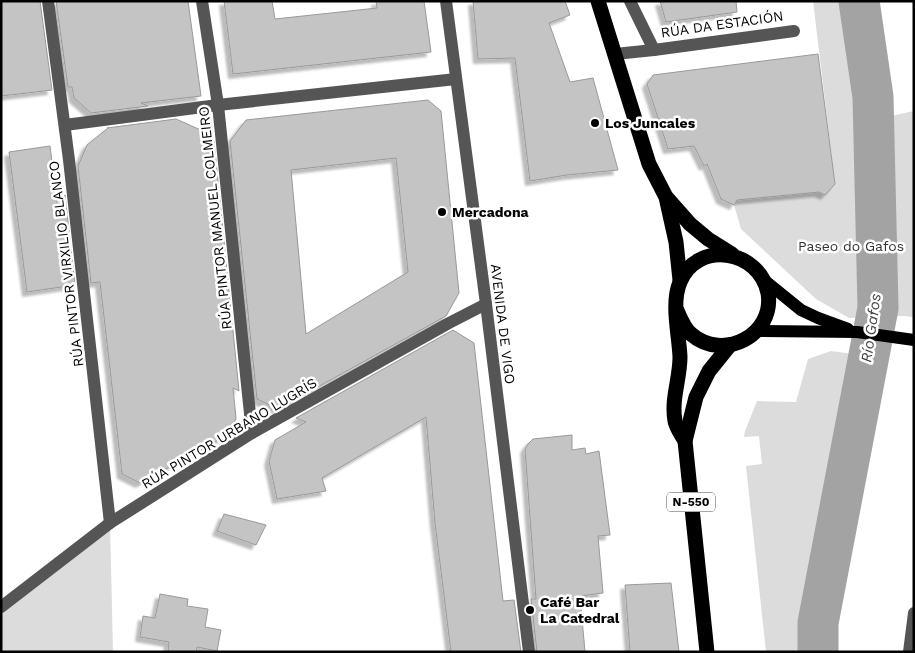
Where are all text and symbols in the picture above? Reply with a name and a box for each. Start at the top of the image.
street label: RÚA DA ESTACIÓN [660,7,784,41]
street label: RÚA PINTOR MANUEL COLMEIRO [195,106,235,330]
place label: Los Juncales [605,115,696,131]
marker: Los Juncales [589,117,601,129]
street label: RÚA PINTOR VIRXILIO BLANCO [45,160,87,368]
place label: Mercadona [452,204,530,220]
marker: Mercadona [436,206,448,218]
park label: Paseo do Gafos [798,238,904,254]
street label: AVENIDA DE VIGO [488,263,518,385]
water label: Río Gafos [857,292,885,364]
street label: RÚA PINTOR URBANO LUGRÍS [138,374,320,492]
road number: N-550 [667,492,715,512]
place label: Café Bar La Catedral [540,594,620,626]
marker: Café Bar La Catedral [524,604,536,616]

